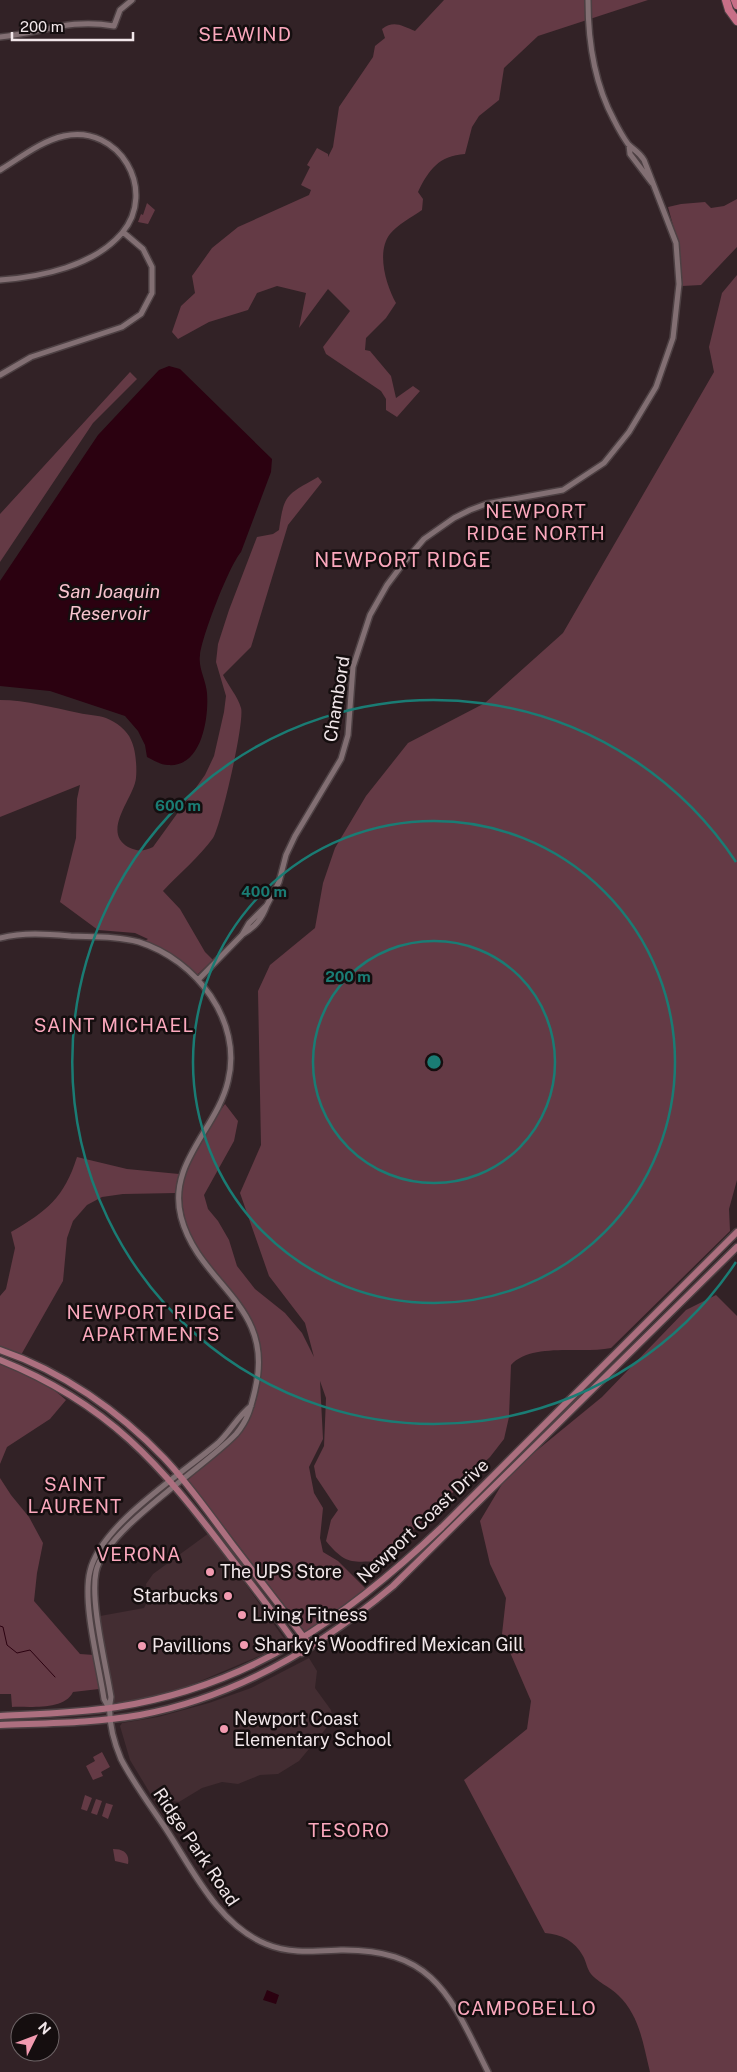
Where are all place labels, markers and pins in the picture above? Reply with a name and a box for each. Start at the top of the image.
centre of rings [425,1053,443,1071]
place label: The UPS Store [220,1561,342,1582]
marker: The UPS Store [204,1566,216,1578]
place label: Starbucks [133,1585,218,1606]
marker: Starbucks [222,1590,234,1602]
place label: Living Fitness [252,1604,367,1625]
marker: Living Fitness [236,1609,248,1621]
place label: Sharky's Woodfired Mexican Gill [254,1634,524,1655]
place label: Pavillions [152,1635,231,1656]
marker: Sharky's Woodfired Mexican Gill [238,1639,250,1651]
marker: Pavillions [136,1640,148,1652]
place label: Newport Coast Elementary School [234,1708,392,1750]
marker: Newport Coast Elementary School [218,1723,230,1735]

